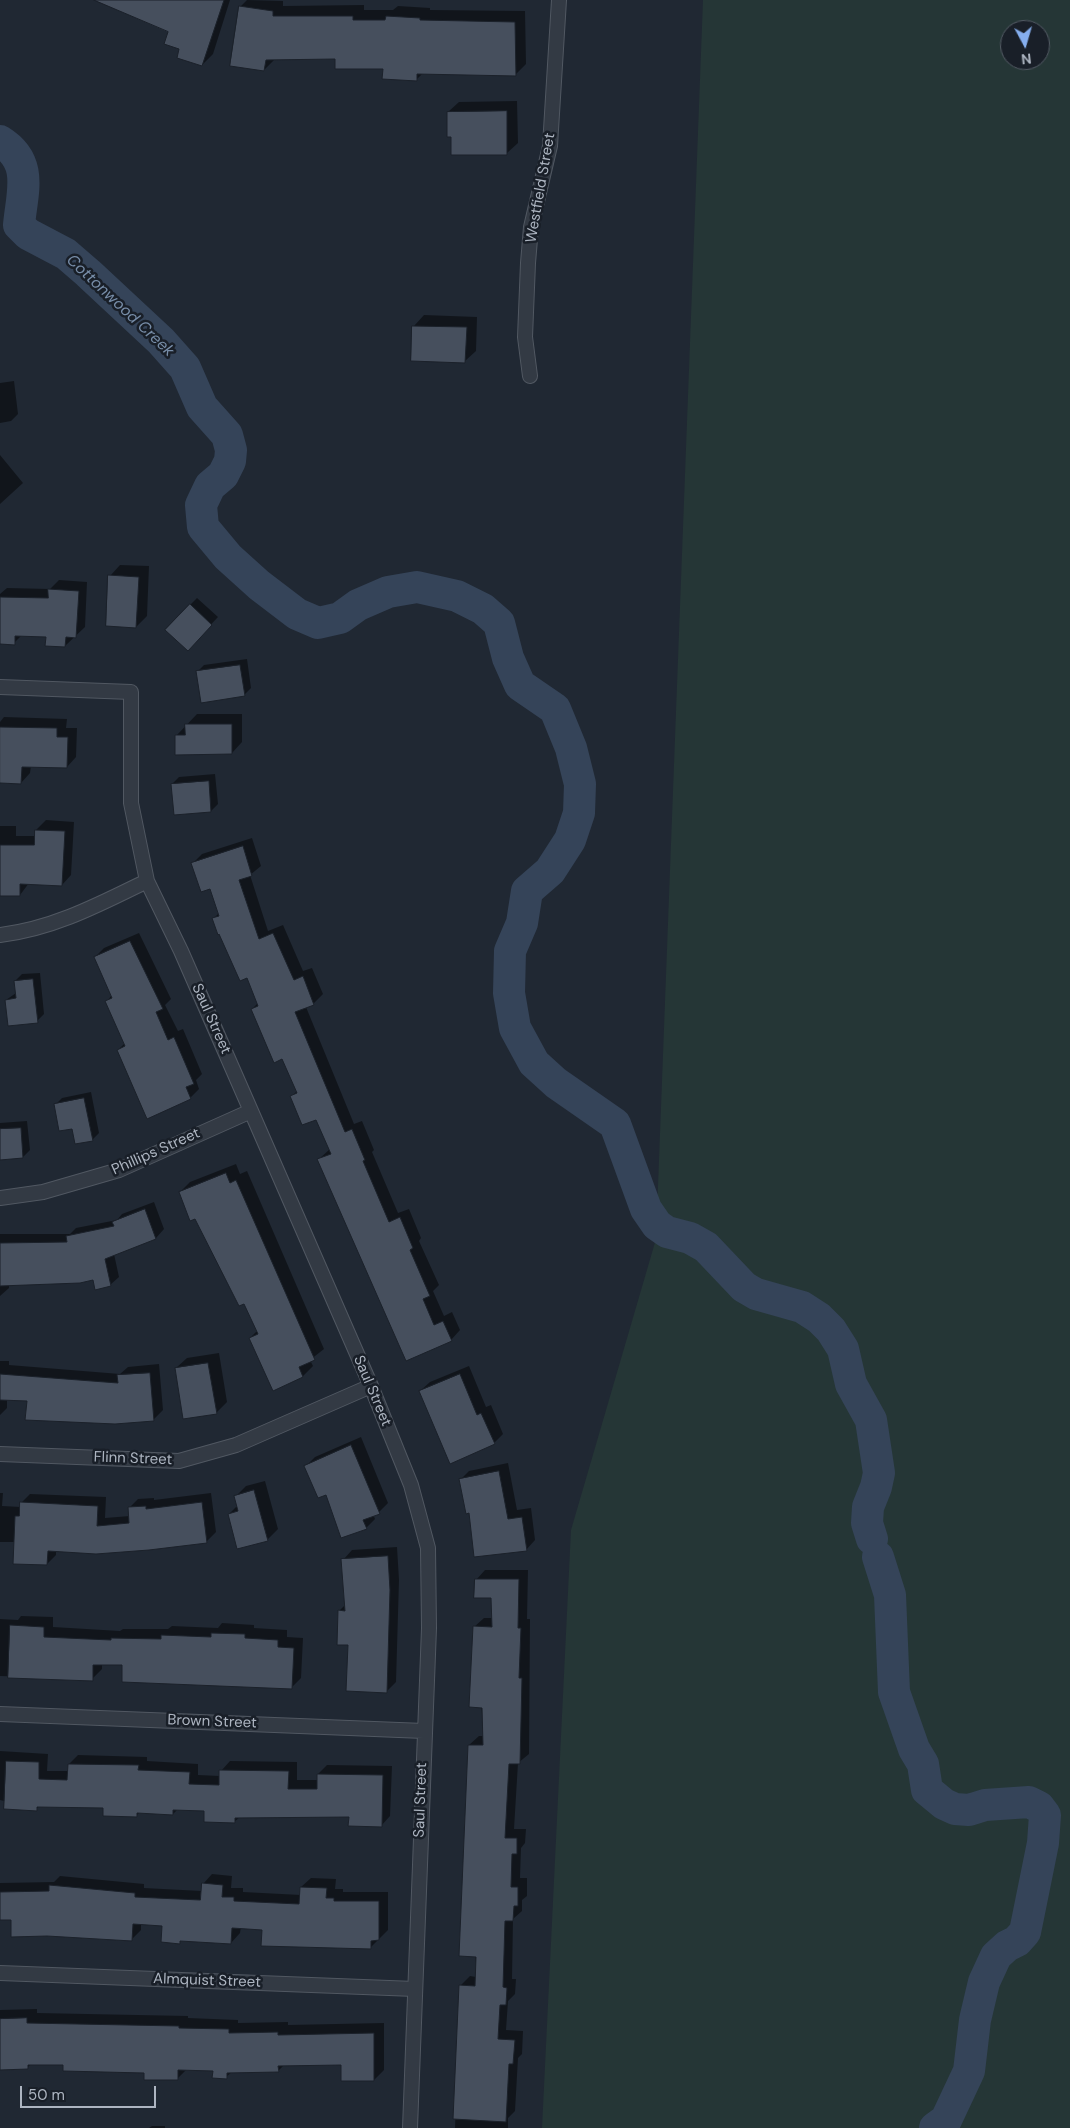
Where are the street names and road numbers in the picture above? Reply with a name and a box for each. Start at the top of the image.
street label: Westfield Street [522,131,560,245]
street label: Saul Street [187,981,235,1057]
street label: Phillips Street [109,1125,203,1179]
street label: Saul Street [349,1353,395,1429]
street label: Flinn Street [93,1449,173,1469]
street label: Brown Street [167,1711,257,1733]
street label: Saul Street [411,1762,431,1838]
street label: Almquist Street [153,1970,261,1992]

